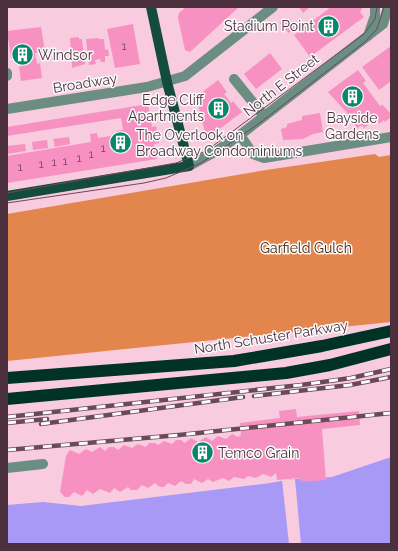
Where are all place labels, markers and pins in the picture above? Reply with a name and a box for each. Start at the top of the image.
building icon: Stadium Point [316,13,342,39]
place label: Stadium Point [224,18,314,34]
building icon: Windsor [10,42,36,68]
place label: Windsor [38,47,93,63]
building icon: Bayside Gardens [339,83,365,109]
place label: Edge Cliff Apartments [128,92,205,124]
building icon: Edge Cliff Apartments [206,95,232,121]
place label: Bayside Gardens [325,110,379,142]
place label: The Overlook on Broadway Condominiums [136,127,303,159]
building icon: The Overlook on Broadway Condominiums [108,130,134,156]
building icon: Temco Grain [189,440,215,466]
place label: Temco Grain [218,445,299,461]

